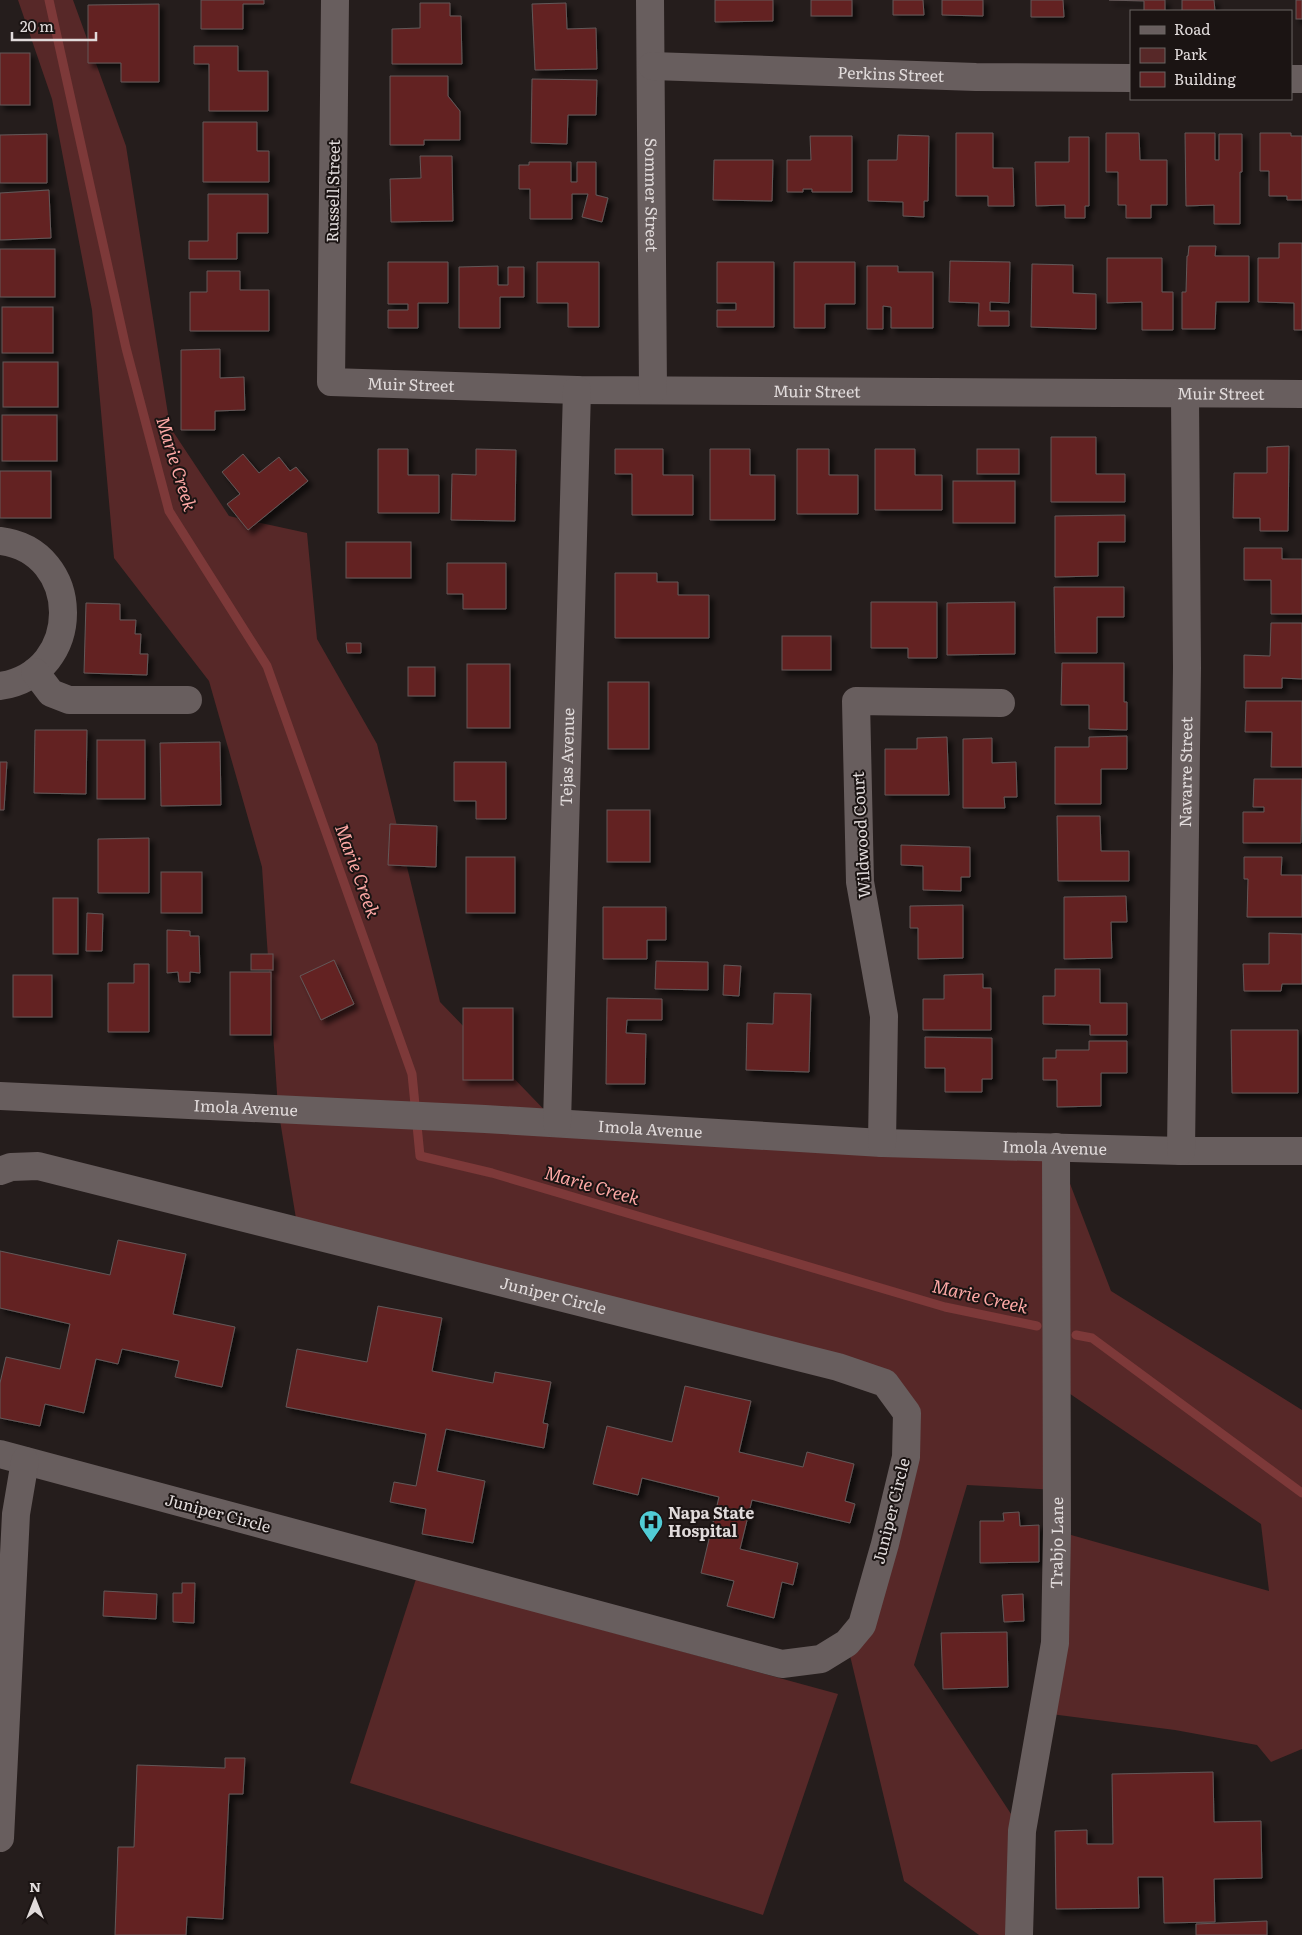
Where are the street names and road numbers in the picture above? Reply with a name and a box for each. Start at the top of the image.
street label: Perkins Street [837,59,945,87]
street label: Sommer Street [640,138,665,253]
street label: Russell Street [319,139,345,243]
street label: Muir Street [367,370,456,397]
street label: Muir Street [773,378,861,403]
street label: Muir Street [1177,380,1265,405]
street label: Tejas Avenue [553,707,579,807]
street label: Navarre Street [1172,716,1197,827]
street label: Wildwood Court [845,770,875,899]
street label: Imola Avenue [193,1092,299,1121]
street label: Imola Avenue [597,1113,703,1143]
street label: Imola Avenue [1002,1133,1107,1160]
street label: Juniper Circle [498,1270,609,1319]
street label: Juniper Circle [865,1455,915,1566]
street label: Juniper Circle [163,1486,274,1538]
street label: Trabjo Lane [1043,1497,1068,1589]

